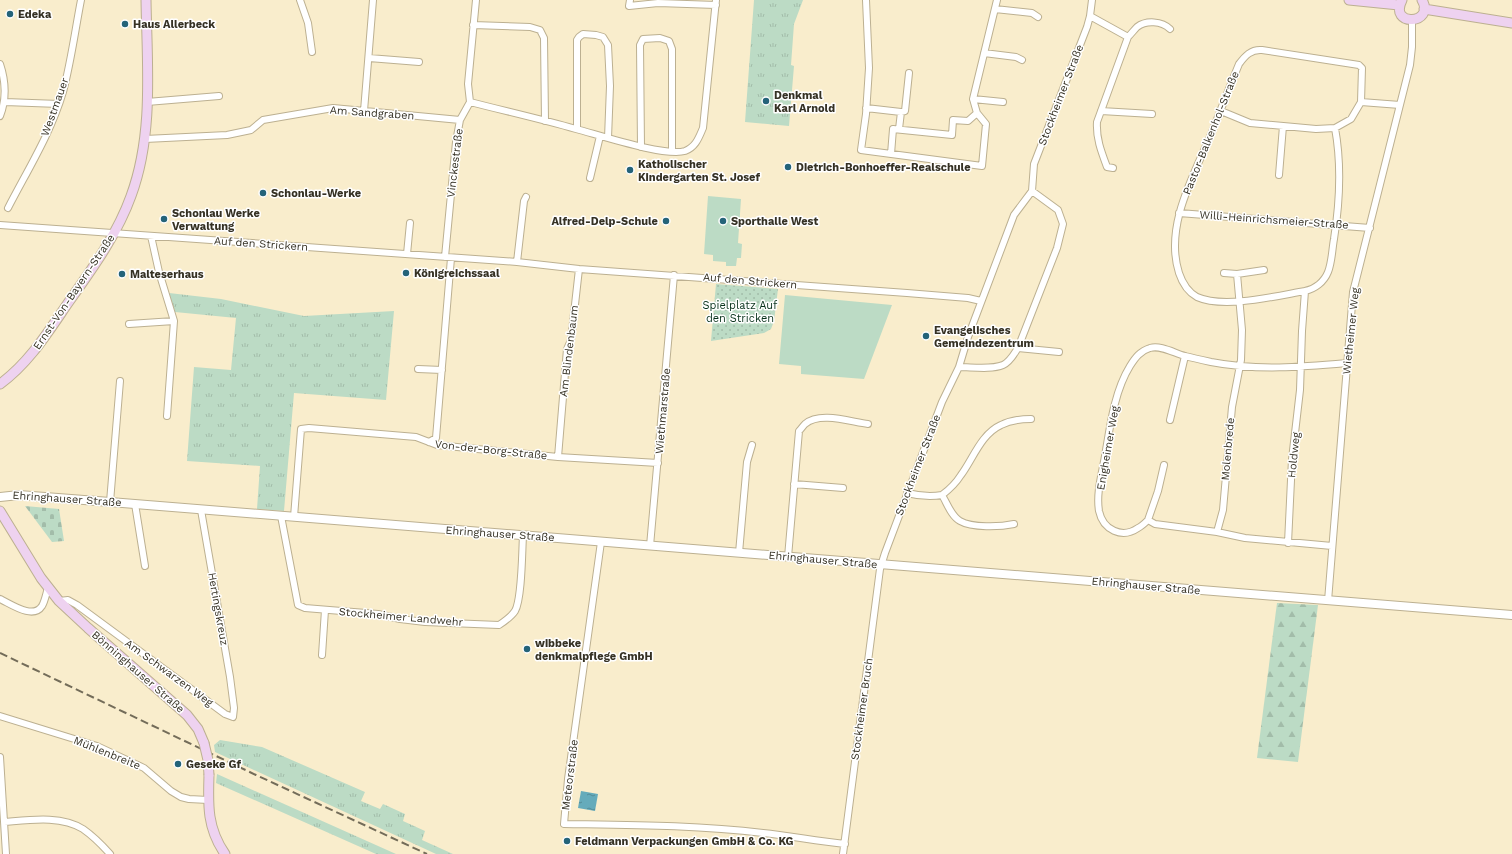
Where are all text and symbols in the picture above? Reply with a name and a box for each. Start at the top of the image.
place label: Edeka [18,8,52,21]
marker: Edeka [5,9,15,19]
place label: Haus Allerbeck [133,18,215,31]
marker: Haus Allerbeck [120,19,130,29]
street label: Stockheimer Straße [1036,43,1086,147]
street label: Pastor-Balkenhol-Straße [1180,69,1242,197]
street label: Westmauer [38,76,72,138]
place label: Denkmal Karl Arnold [774,89,835,115]
marker: Denkmal Karl Arnold [761,96,771,106]
street label: Am Sandgraben [329,104,415,122]
street label: Vinckestraße [444,128,466,198]
place label: Katholischer Kindergarten St. Josef [638,158,760,184]
place label: Dietrich-Bonhoeffer-Realschule [796,161,971,174]
marker: Dietrich-Bonhoeffer-Realschule [783,162,793,172]
marker: Katholischer Kindergarten St. Josef [625,165,635,175]
place label: Schonlau-Werke [271,187,361,200]
marker: Schonlau-Werke [258,188,268,198]
place label: Schonlau Werke Verwaltung [172,207,260,233]
street label: Willi-Heinrichsmeier-Straße [1199,208,1349,232]
marker: Schonlau Werke Verwaltung [159,214,169,224]
place label: Alfred-Delp-Schule [551,215,658,228]
place label: Sporthalle West [731,215,818,228]
marker: Alfred-Delp-Schule [661,216,671,226]
marker: Sporthalle West [718,216,728,226]
street label: Ernst-Von-Bayern-Straße [30,232,118,352]
street label: Auf den Strickern [214,234,308,254]
place label: Königreichssaal [414,267,500,280]
place label: Malteserhaus [130,268,204,281]
marker: Königreichssaal [401,268,411,278]
marker: Malteserhaus [117,269,127,279]
street label: Auf den Strickern [702,270,798,292]
street label: Wietheimer Weg [1340,287,1362,375]
park label: Spielplatz Auf den Stricken [703,299,778,325]
street label: Am Blindenbaum [557,304,581,398]
place label: Evangelisches Gemeindezentrum [934,324,1034,350]
marker: Evangelisches Gemeindezentrum [921,331,931,341]
street label: Wiethmarstraße [653,368,673,454]
street label: Enigheimer Weg [1094,405,1122,491]
street label: Stockheimer Straße [893,413,943,517]
street label: Molenbrede [1219,417,1237,481]
street label: Holdweg [1285,431,1303,479]
street label: Von-der-Borg-Straße [434,438,548,462]
street label: Ehringhauser Straße [12,489,122,509]
street label: Ehringhauser Straße [445,524,555,544]
street label: Ehringhauser Straße [768,549,878,571]
street label: Hertingskreuz [205,571,231,647]
street label: Ehringhauser Straße [1091,575,1201,597]
street label: Stockheimer Landwehr [338,605,464,629]
street label: Bönninghauser Straße [89,628,187,716]
street label: Am Schwarzen Weg [122,637,216,710]
place label: wibbeke denkmalpflege GmbH [535,637,653,663]
marker: wibbeke denkmalpflege GmbH [522,644,532,654]
street label: Stockheimer Bruch [848,657,876,761]
street label: Mühlenbreite [72,734,142,772]
street label: Meteorstraße [559,739,581,811]
place label: Geseke Gf [186,758,242,771]
marker: Geseke Gf [173,759,183,769]
place label: Feldmann Verpackungen GmbH & Co. KG [575,835,793,848]
marker: Feldmann Verpackungen GmbH & Co. KG [562,836,572,846]

